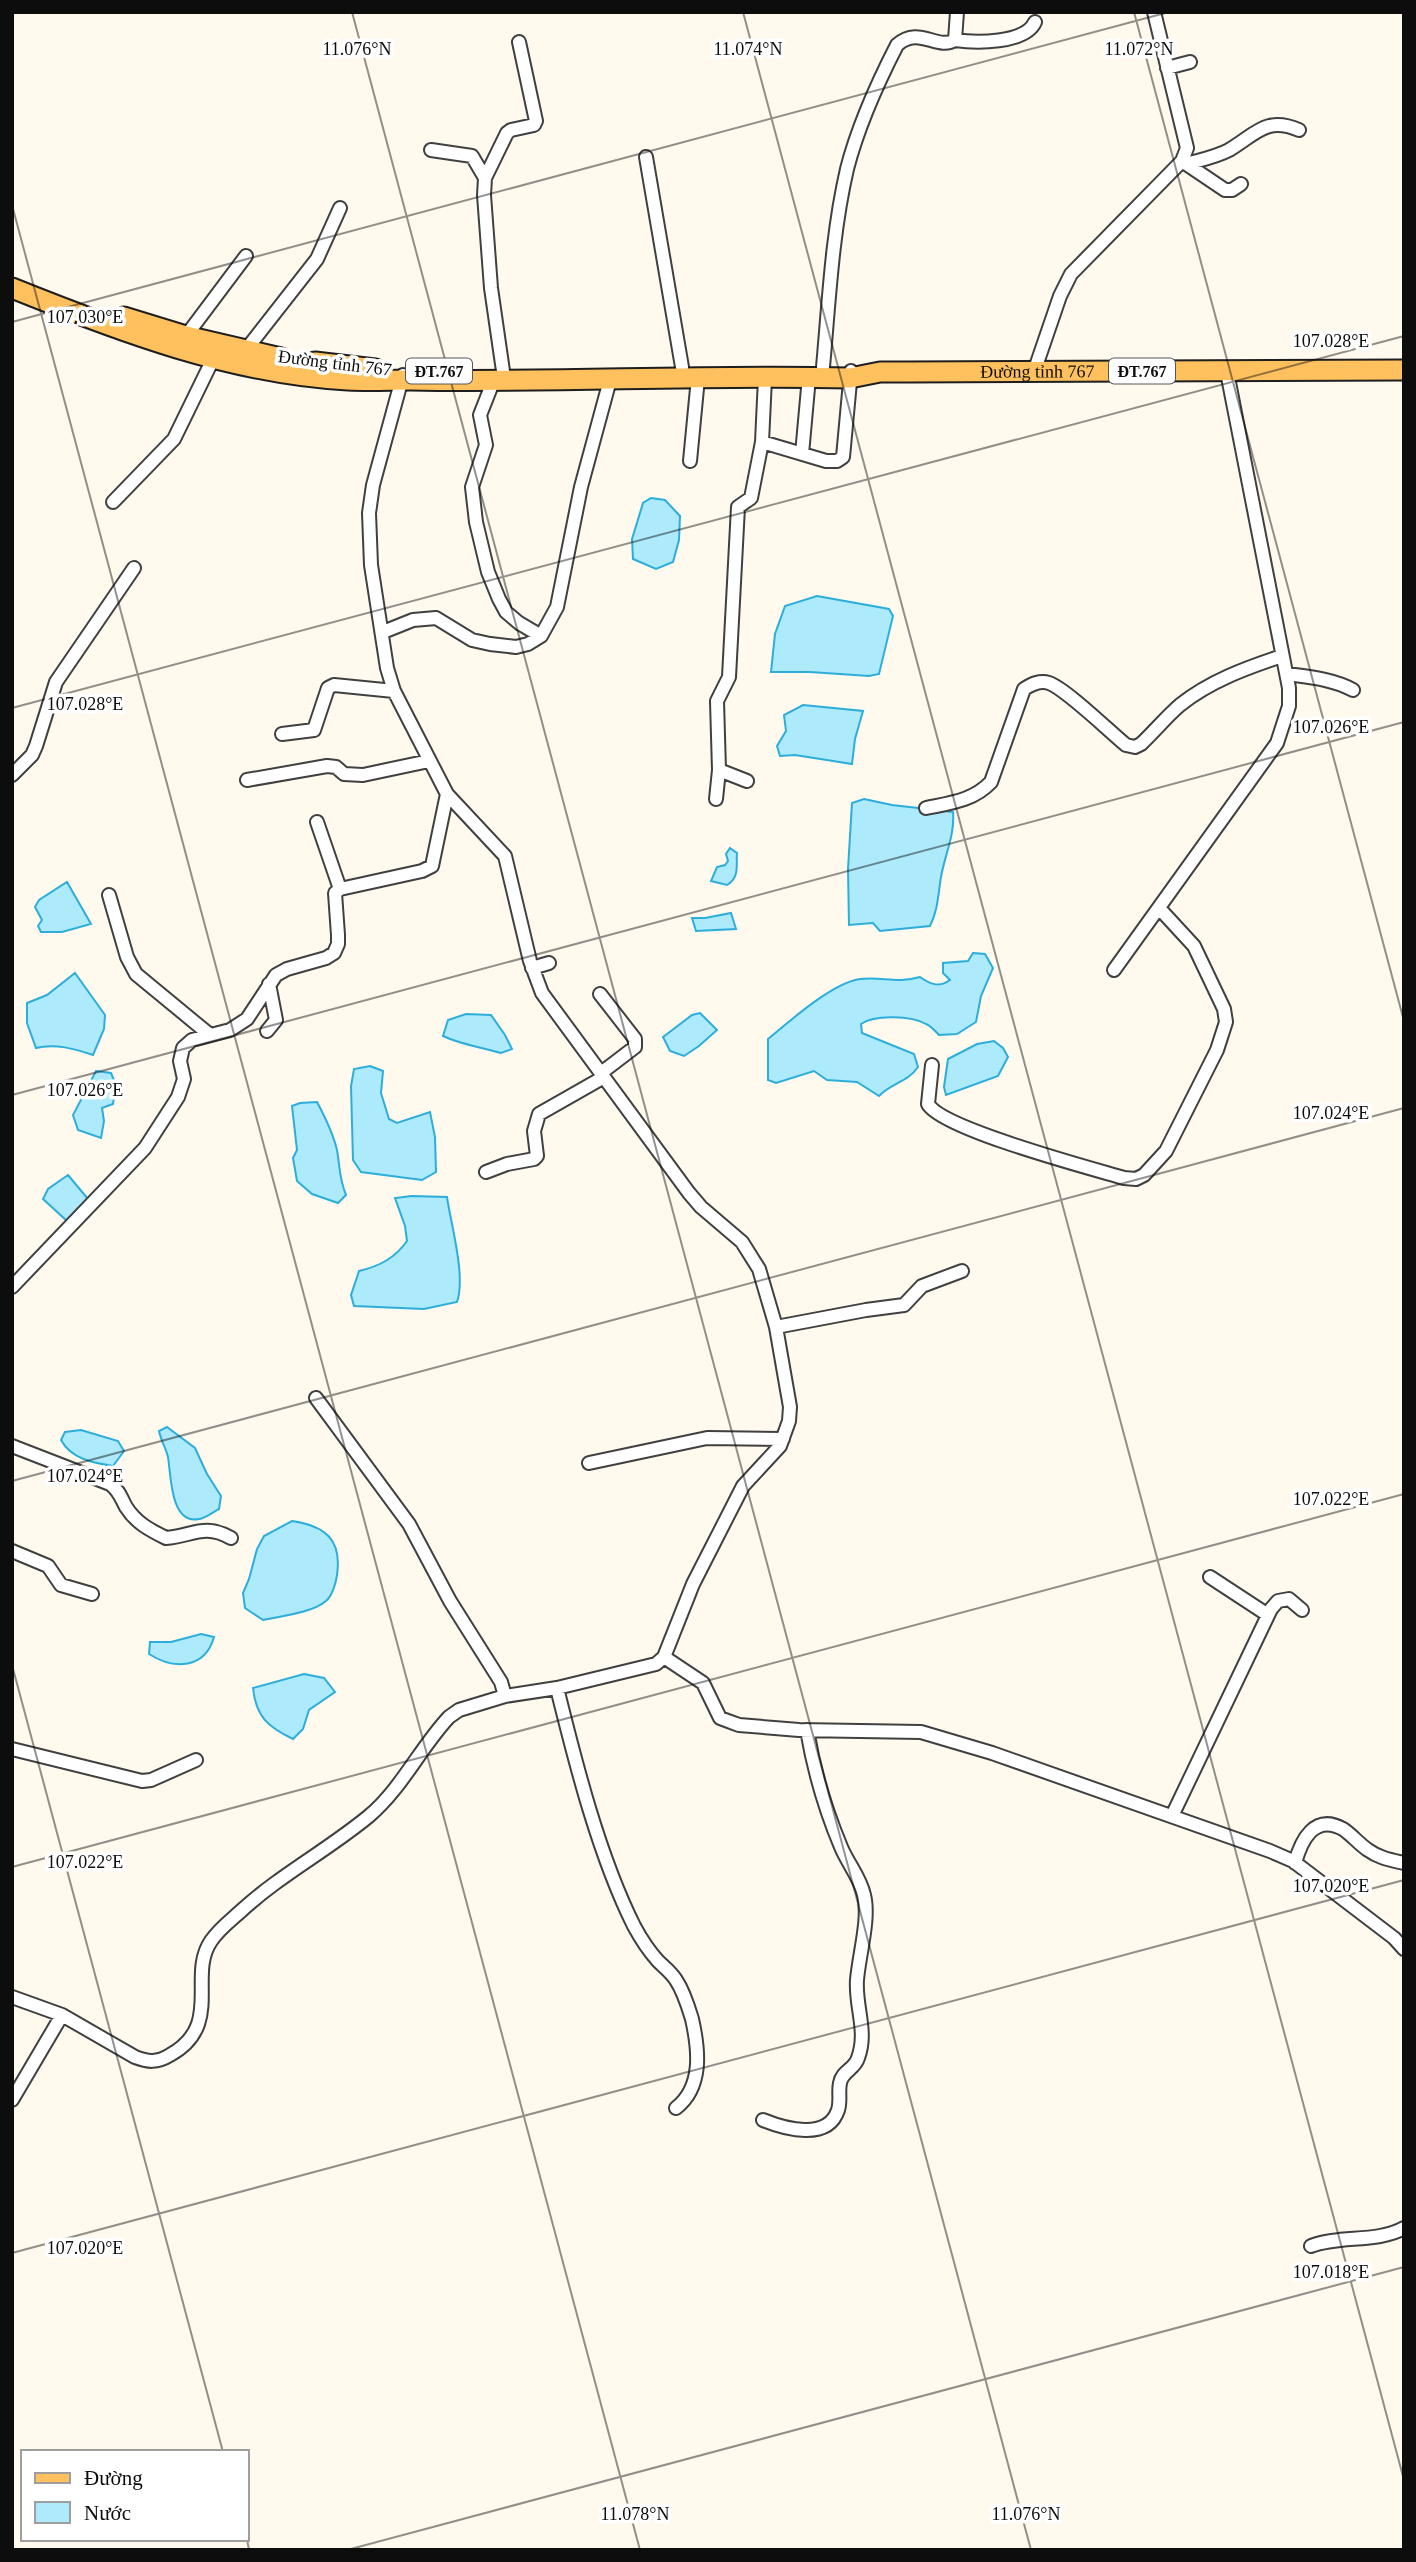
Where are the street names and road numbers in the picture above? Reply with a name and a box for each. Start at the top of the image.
street label: Đường tỉnh 767 [277,346,393,380]
road number: ĐT.767 [406,358,472,384]
road number: ĐT.767 [1109,358,1175,384]
street label: Đường tỉnh 767 [980,361,1095,382]

